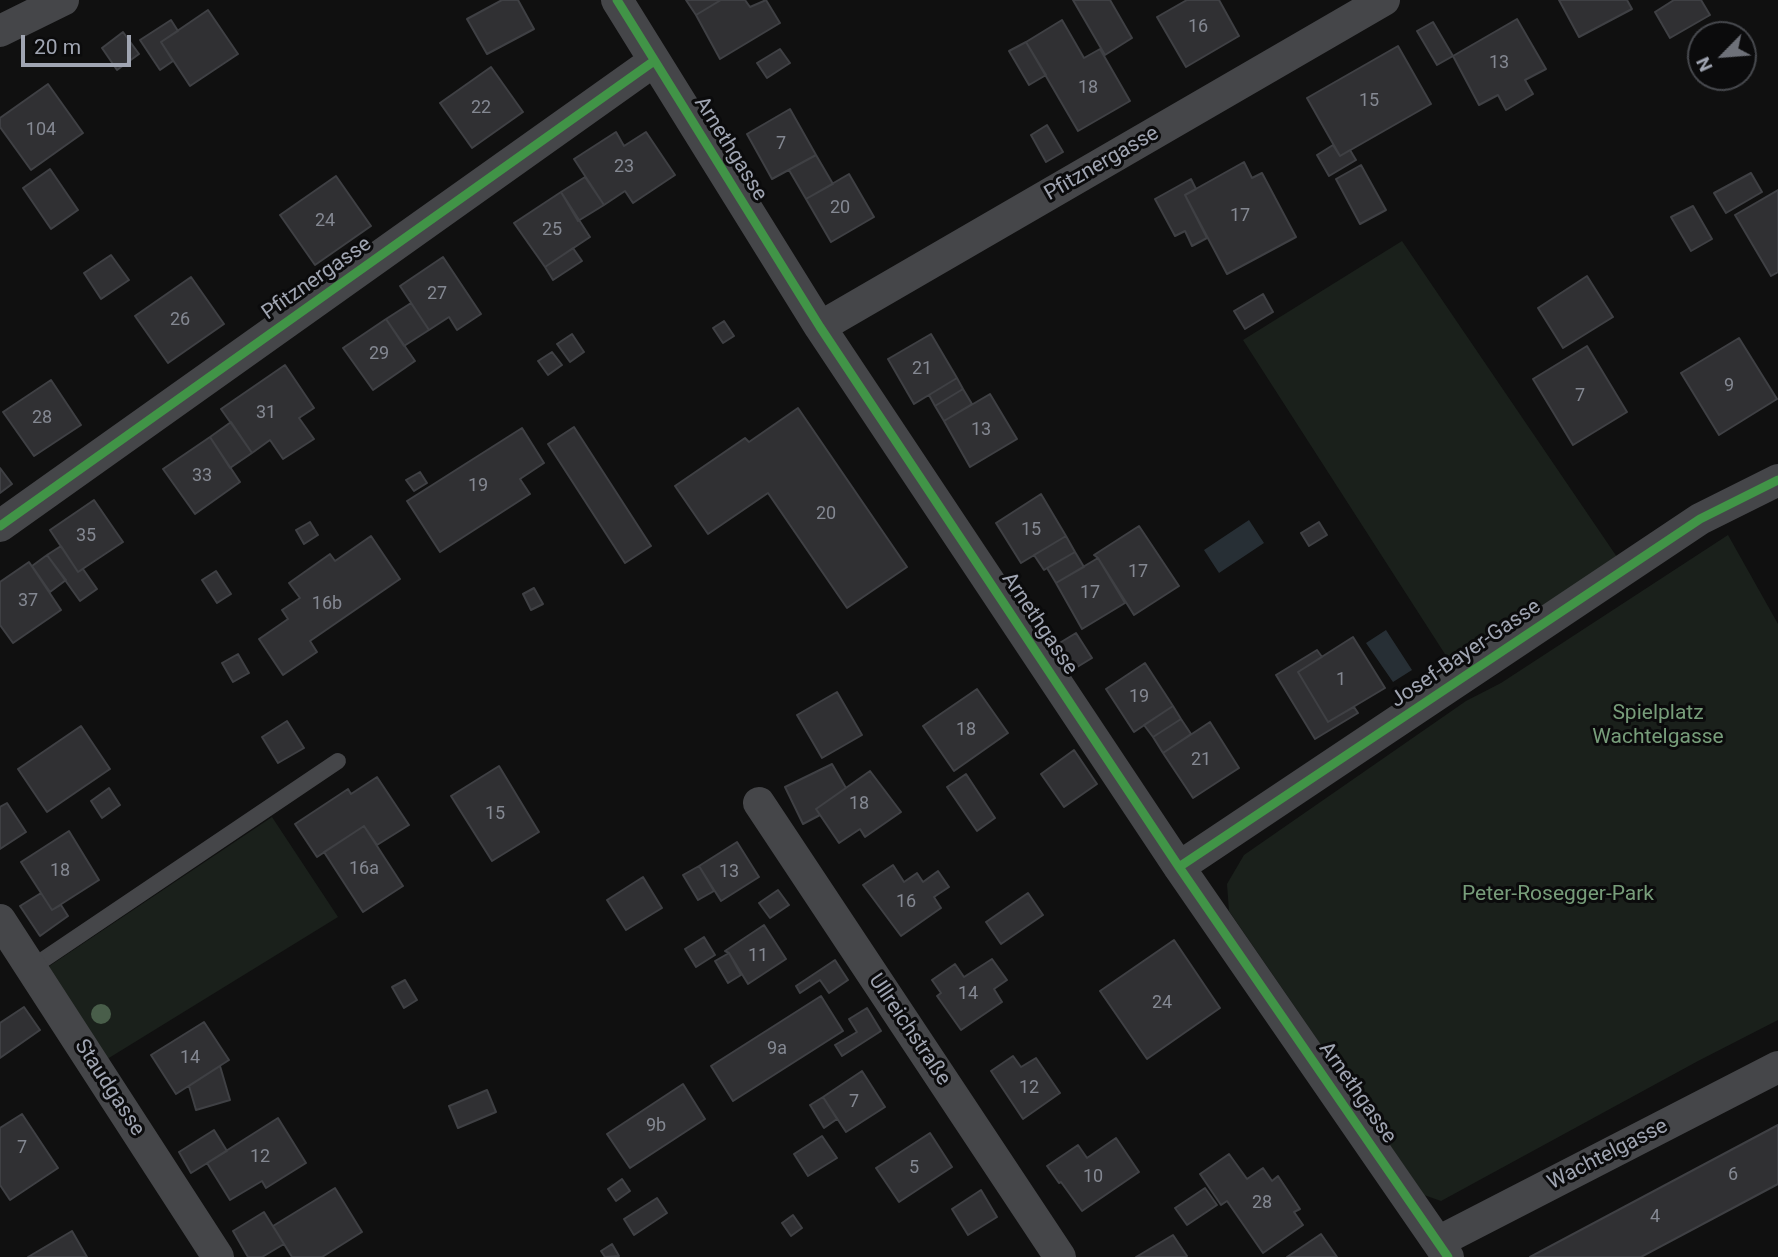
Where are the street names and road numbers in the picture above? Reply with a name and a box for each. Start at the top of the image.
street label: Arnethgasse [688,92,772,206]
street label: Pfitznergasse [1040,121,1164,207]
street label: Pfitznergasse [257,232,377,326]
street label: Arnethgasse [996,568,1082,680]
street label: Josef-Bayer-Gasse [1386,595,1546,713]
street label: Ullreichstraße [862,969,956,1091]
street label: Staudgasse [68,1035,150,1141]
street label: Arnethgasse [1313,1037,1401,1149]
street label: Wachtelgasse [1544,1114,1672,1196]

